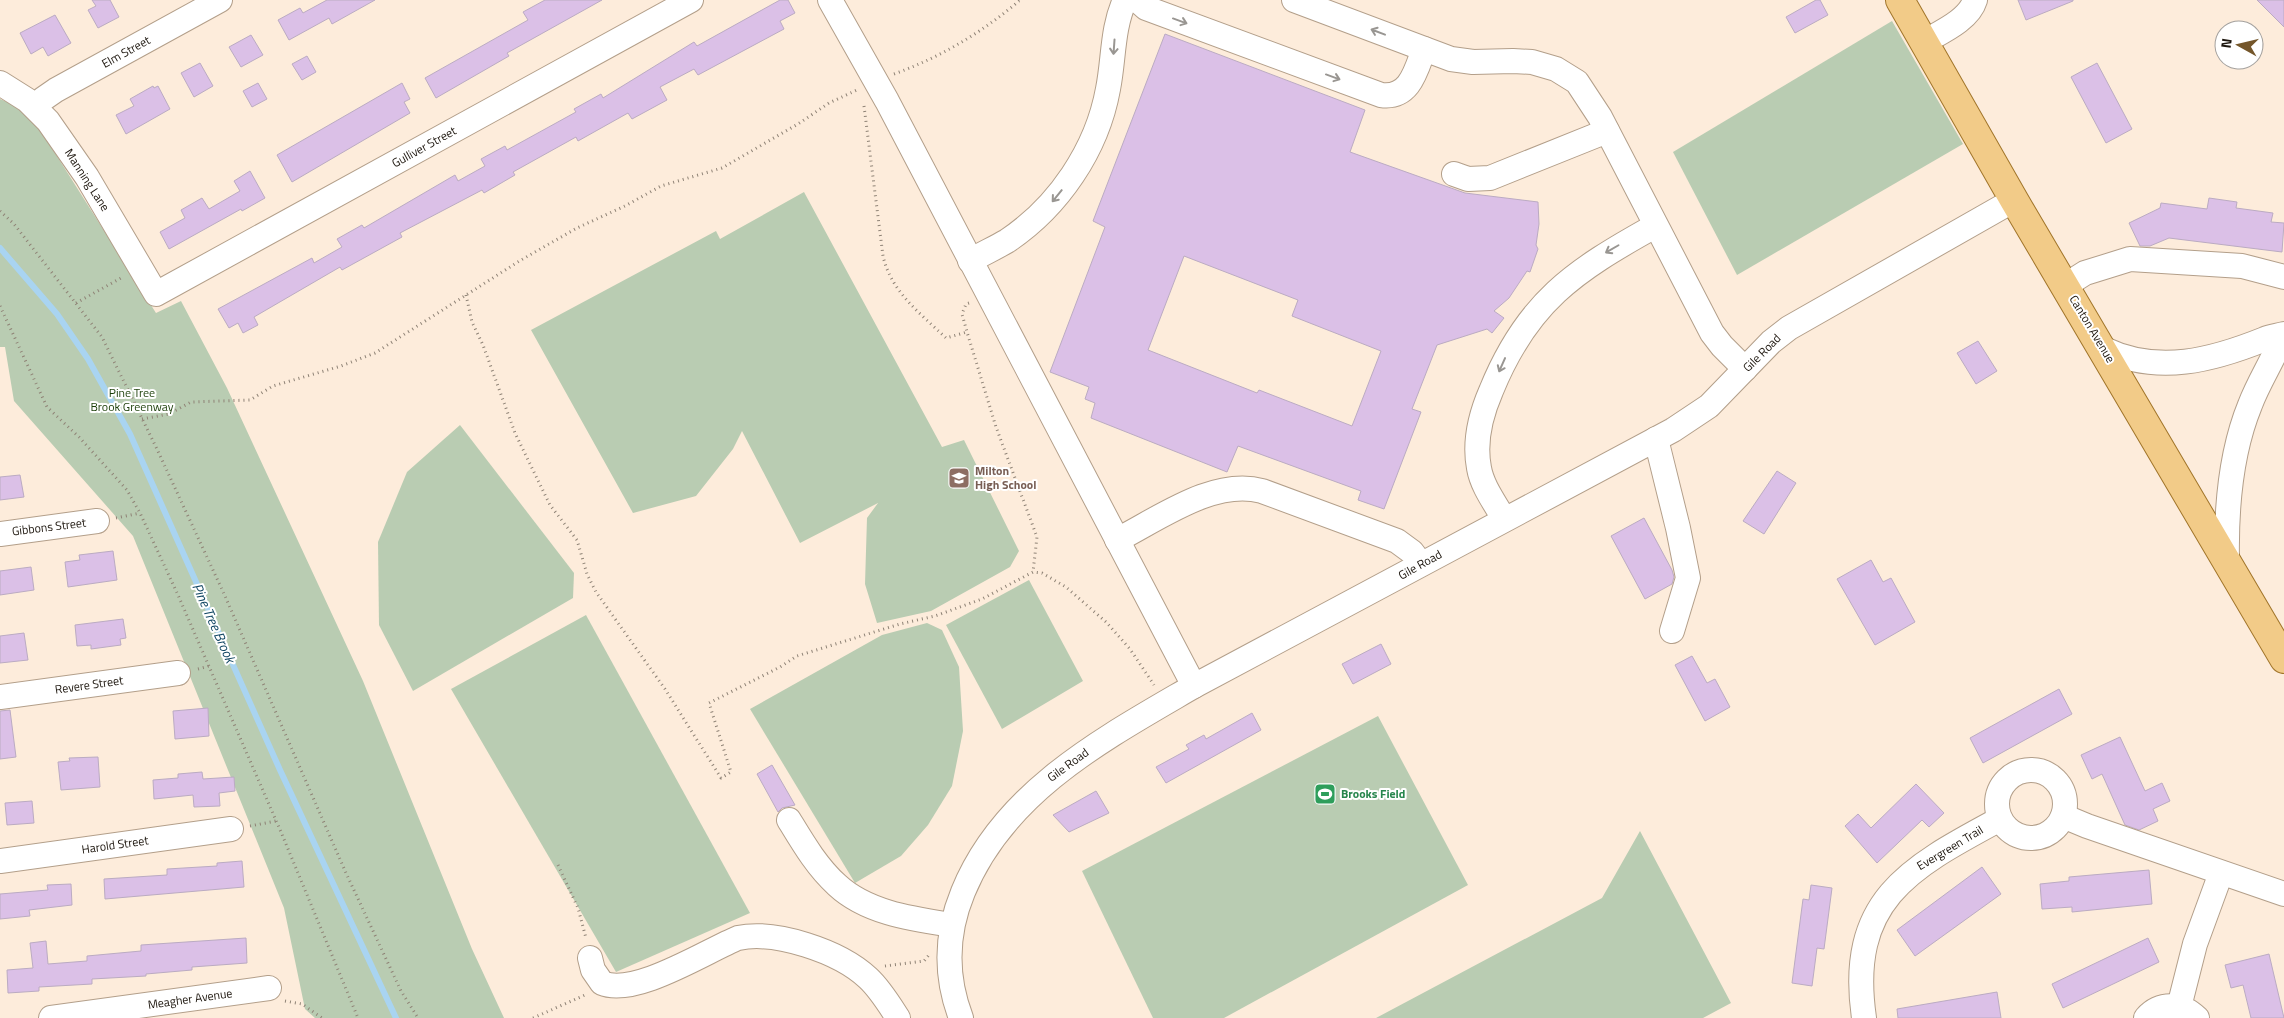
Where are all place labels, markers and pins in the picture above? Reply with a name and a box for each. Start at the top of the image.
place label: Milton High School [975,461,1036,494]
school or university icon: Milton High School [947,466,971,490]
sports icon: Brooks Field [1313,782,1337,806]
place label: Brooks Field [1341,784,1405,803]

